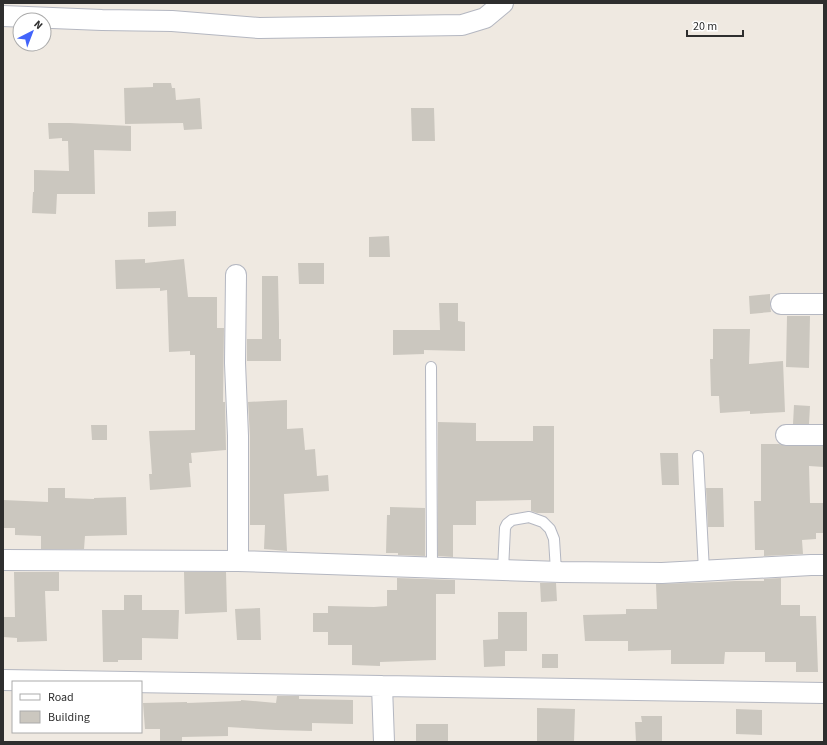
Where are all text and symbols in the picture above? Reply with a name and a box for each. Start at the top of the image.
north arrow [12,12,52,52]
scale bar [687,12,743,38]
text: N [31,17,46,33]
text: 20 m [693,18,717,35]
legend [12,681,142,733]
text: Road [48,689,74,706]
text: Building [48,709,90,726]

